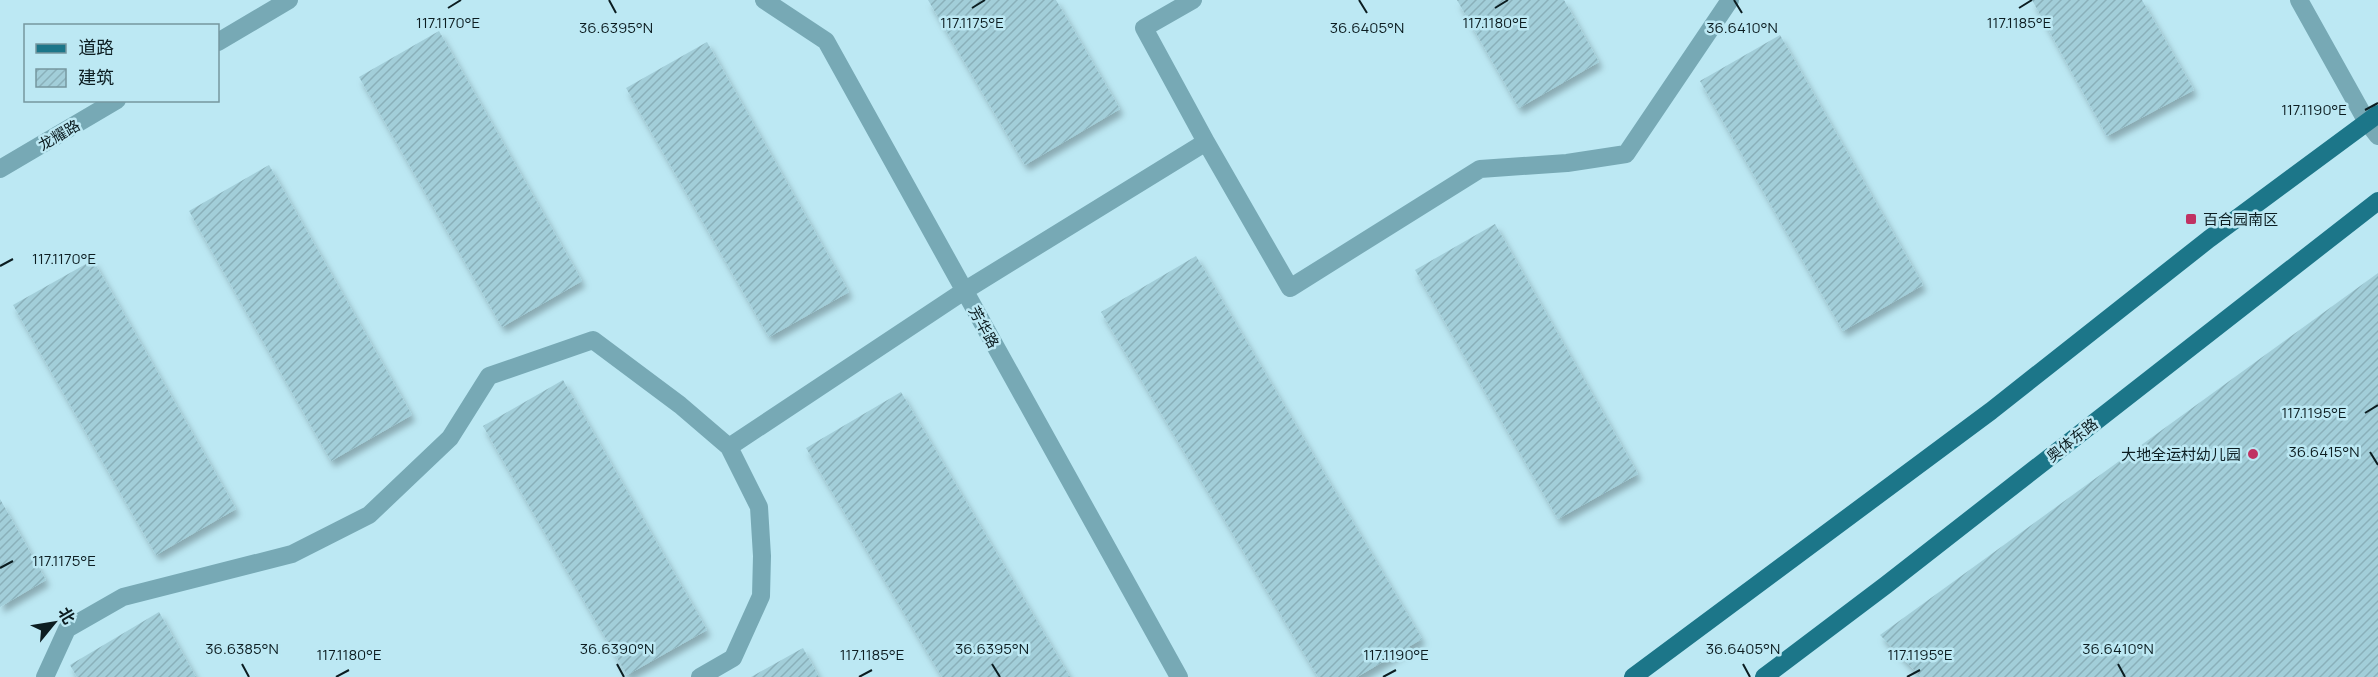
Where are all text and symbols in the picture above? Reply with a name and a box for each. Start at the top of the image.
text: 117.1170°E [416,12,480,33]
text: 117.1175°E [940,12,1004,33]
text: 117.1180°E [1462,12,1528,33]
text: 117.1185°E [1987,12,2051,33]
text: 36.6395°N [579,17,653,38]
text: 36.6405°N [1330,17,1404,38]
text: 36.6410°N [1706,17,1778,38]
legend [24,24,219,102]
text: 道路 [78,35,114,59]
text: 建筑 [78,65,114,89]
text: 117.1190°E [2281,99,2347,120]
street label: 龙耀路 [34,115,84,155]
place label: 百合园南区 [2203,209,2278,230]
marker: 百合园南区 [2184,212,2198,226]
text: 117.1170°E [32,248,96,269]
street label: 芳华路 [964,302,1004,352]
text: 117.1195°E [2281,402,2347,423]
street label: 奥体东路 [2042,413,2102,467]
text: 36.6415°N [2288,441,2360,462]
place label: 大地全运村幼儿园 [2121,444,2241,465]
marker: 大地全运村幼儿园 [2246,447,2260,461]
text: 117.1175°E [32,550,96,571]
north arrow [24,593,84,653]
text: 北 [53,603,81,628]
text: 36.6385°N [205,638,279,659]
text: 36.6390°N [580,638,654,659]
text: 36.6395°N [955,638,1029,659]
text: 36.6405°N [1706,638,1780,659]
text: 36.6410°N [2082,638,2154,659]
text: 117.1180°E [316,644,382,665]
text: 117.1185°E [840,644,904,665]
text: 117.1190°E [1363,644,1429,665]
text: 117.1195°E [1887,644,1953,665]

